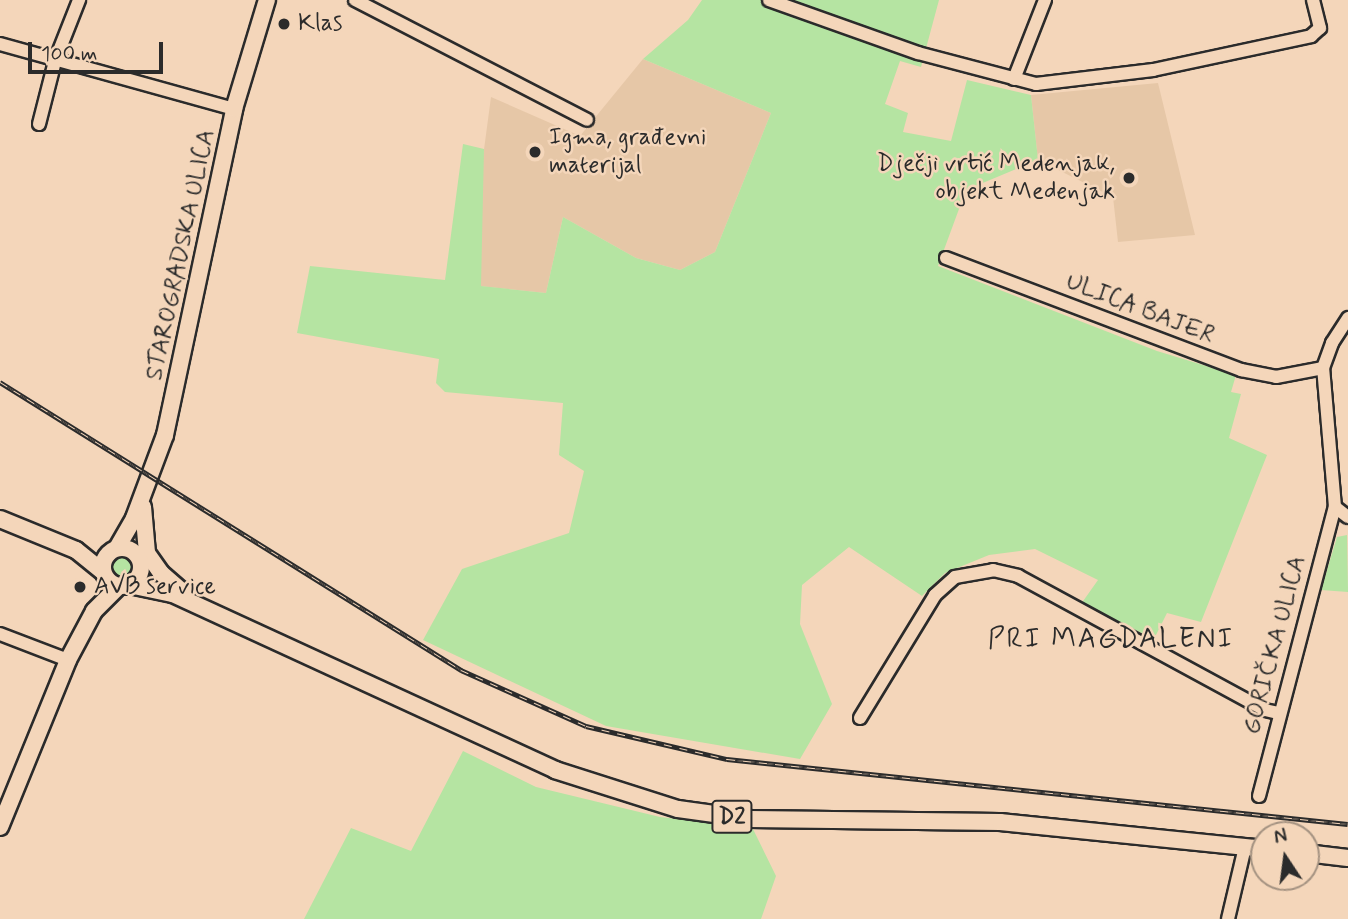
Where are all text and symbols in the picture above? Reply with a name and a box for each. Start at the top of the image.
place label: Klas [298,10,343,38]
marker: Klas [276,16,292,32]
scale bar [32,28,166,72]
text: 100 m [41,40,97,68]
street label: STAROGRADSKA ULICA [140,124,222,386]
place label: Igma, građevni materijal [549,124,706,180]
marker: Igma, građevni materijal [527,144,543,160]
place label: Dječji vrtić Medenjak, objekt Medenjak [879,150,1115,206]
marker: Dječji vrtić Medenjak, objekt Medenjak [1121,170,1137,186]
street label: ULICA BAJER [1062,267,1218,351]
street label: GORIČKA ULICA [1236,549,1314,741]
place label: AVB service [94,573,215,601]
marker: AVB service [72,579,88,595]
district label: PRI MAGDALENI [989,623,1233,657]
road number: D2 [711,797,753,836]
north arrow [1250,821,1320,891]
text: N [1272,823,1290,851]

